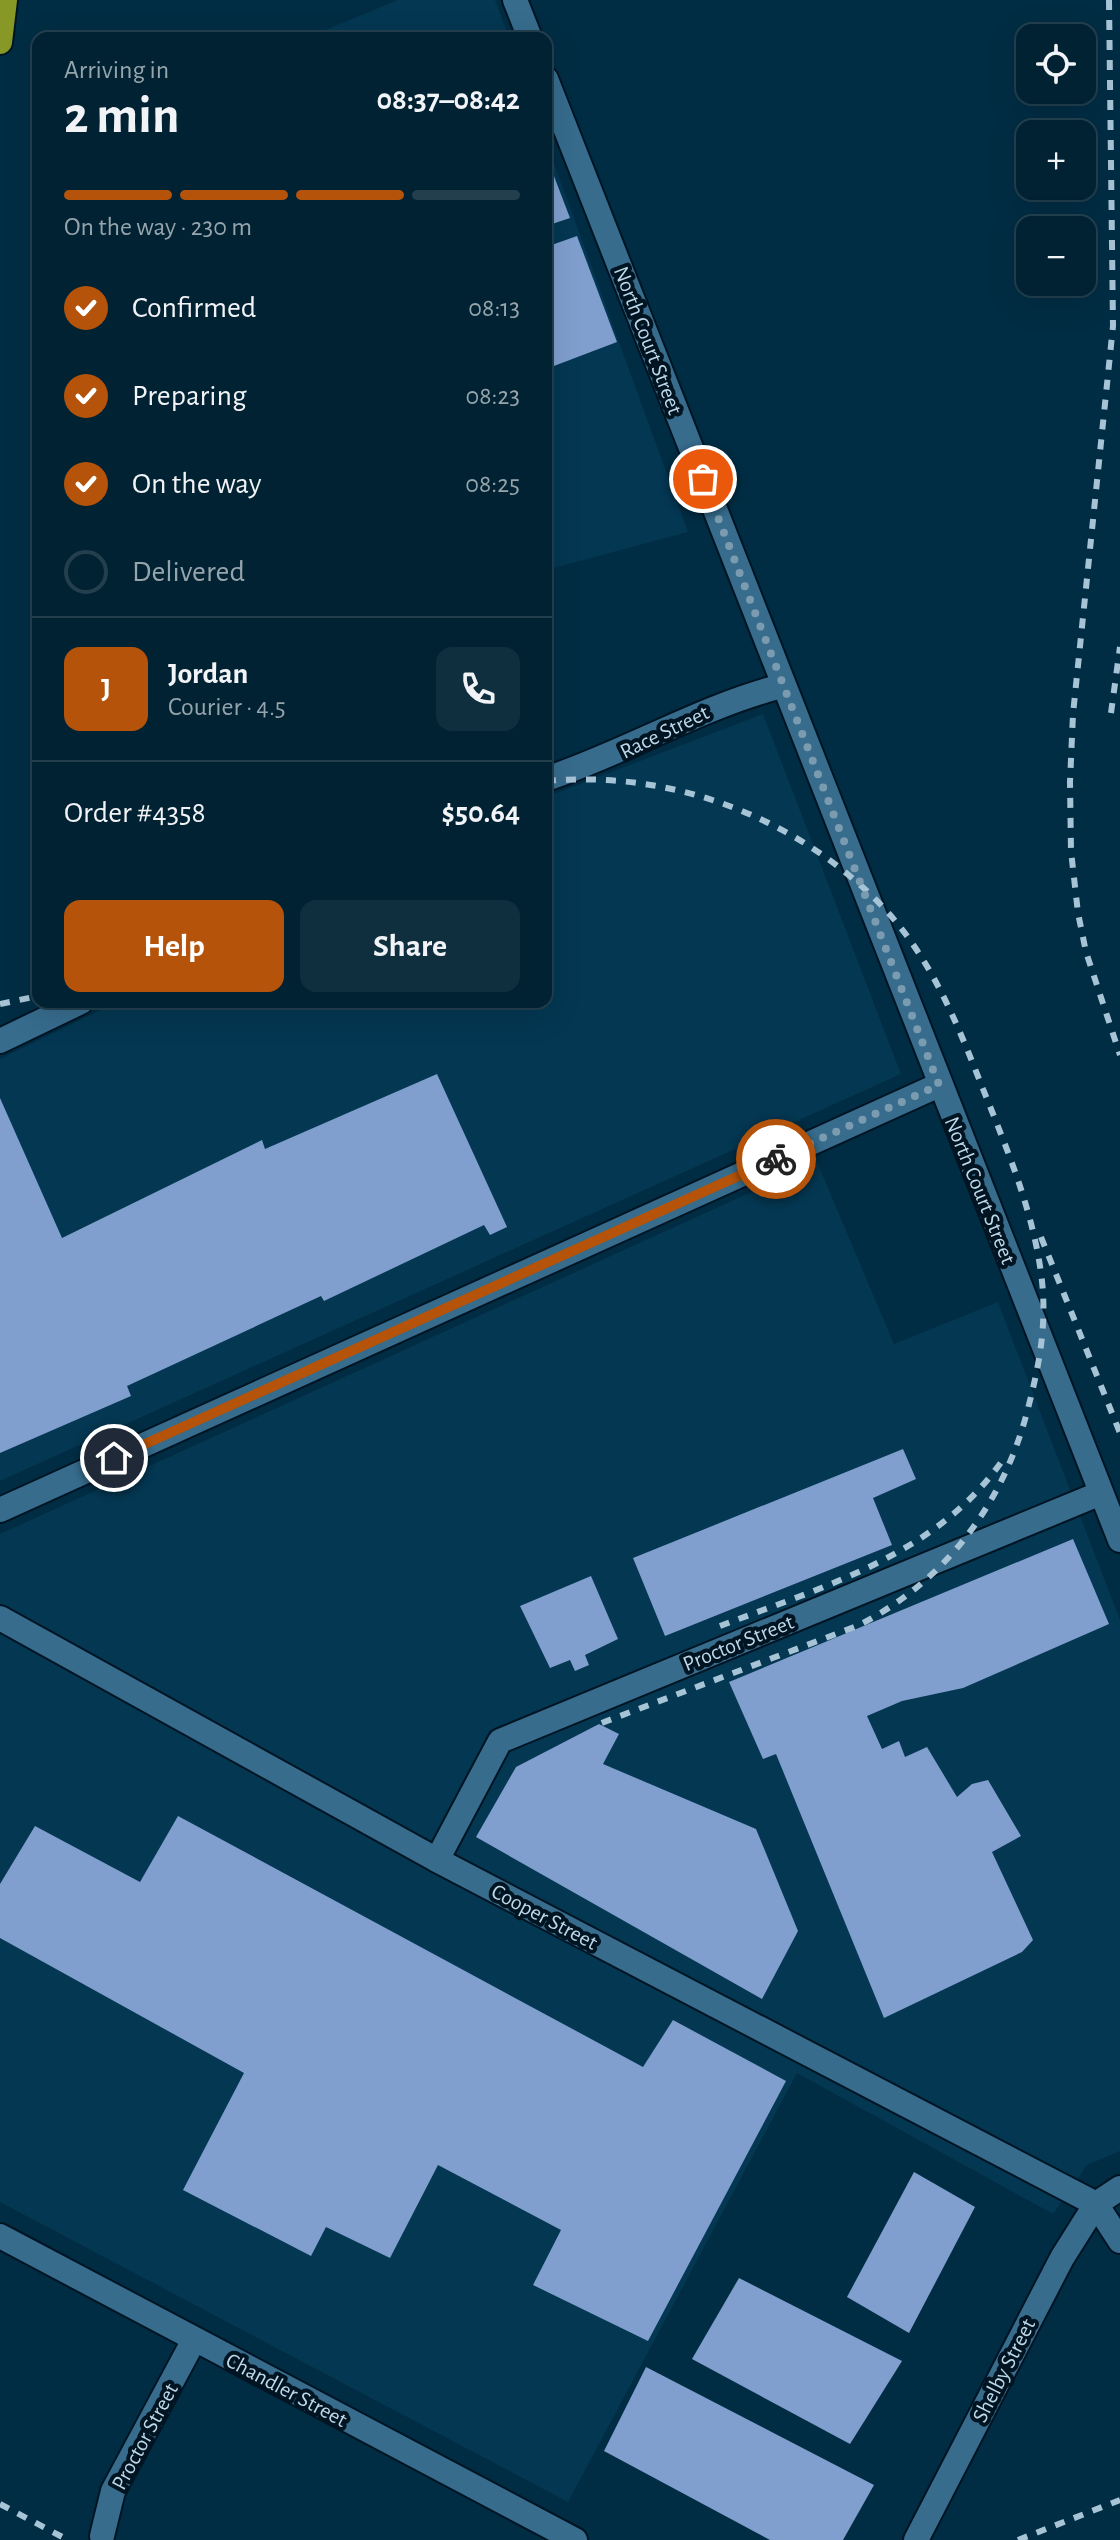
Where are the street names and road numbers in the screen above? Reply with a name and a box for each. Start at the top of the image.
street label: North Court Street [610,263,686,417]
street label: Race Street [616,701,712,763]
street label: North Court Street [941,1114,1020,1267]
street label: Proctor Street [680,1611,797,1675]
street label: Cooper Street [488,1880,601,1954]
street label: Shelby Street [968,2315,1039,2426]
street label: Chandler Street [222,2349,351,2431]
street label: Proctor Street [108,2380,182,2493]

